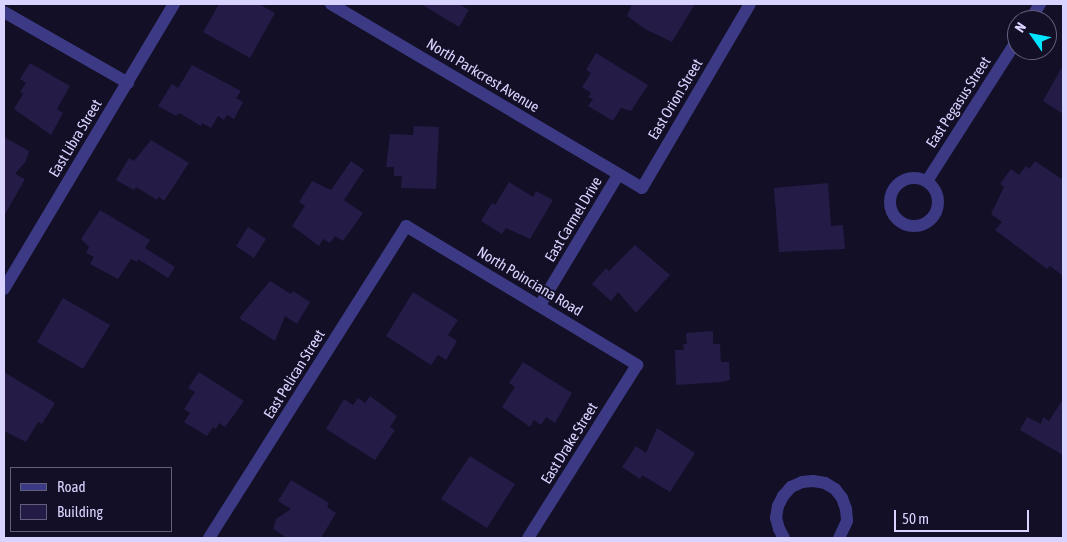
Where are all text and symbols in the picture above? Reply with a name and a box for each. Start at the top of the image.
north arrow [1007,10,1057,60]
text: N [1011,20,1029,35]
street label: North Parkcrest Avenue [423,34,543,116]
street label: East Pegasus Street [922,53,994,151]
street label: East Orion Street [644,55,706,143]
street label: East Libra Street [45,96,105,180]
street label: East Carmel Drive [541,173,605,265]
street label: North Poinciana Road [474,242,586,320]
street label: East Pelican Street [260,326,328,422]
street label: East Drake Street [537,399,601,487]
legend [10,467,172,532]
text: Road [57,478,86,495]
scale bar [897,500,1032,532]
text: Building [57,503,103,520]
text: 50 m [902,510,929,527]

